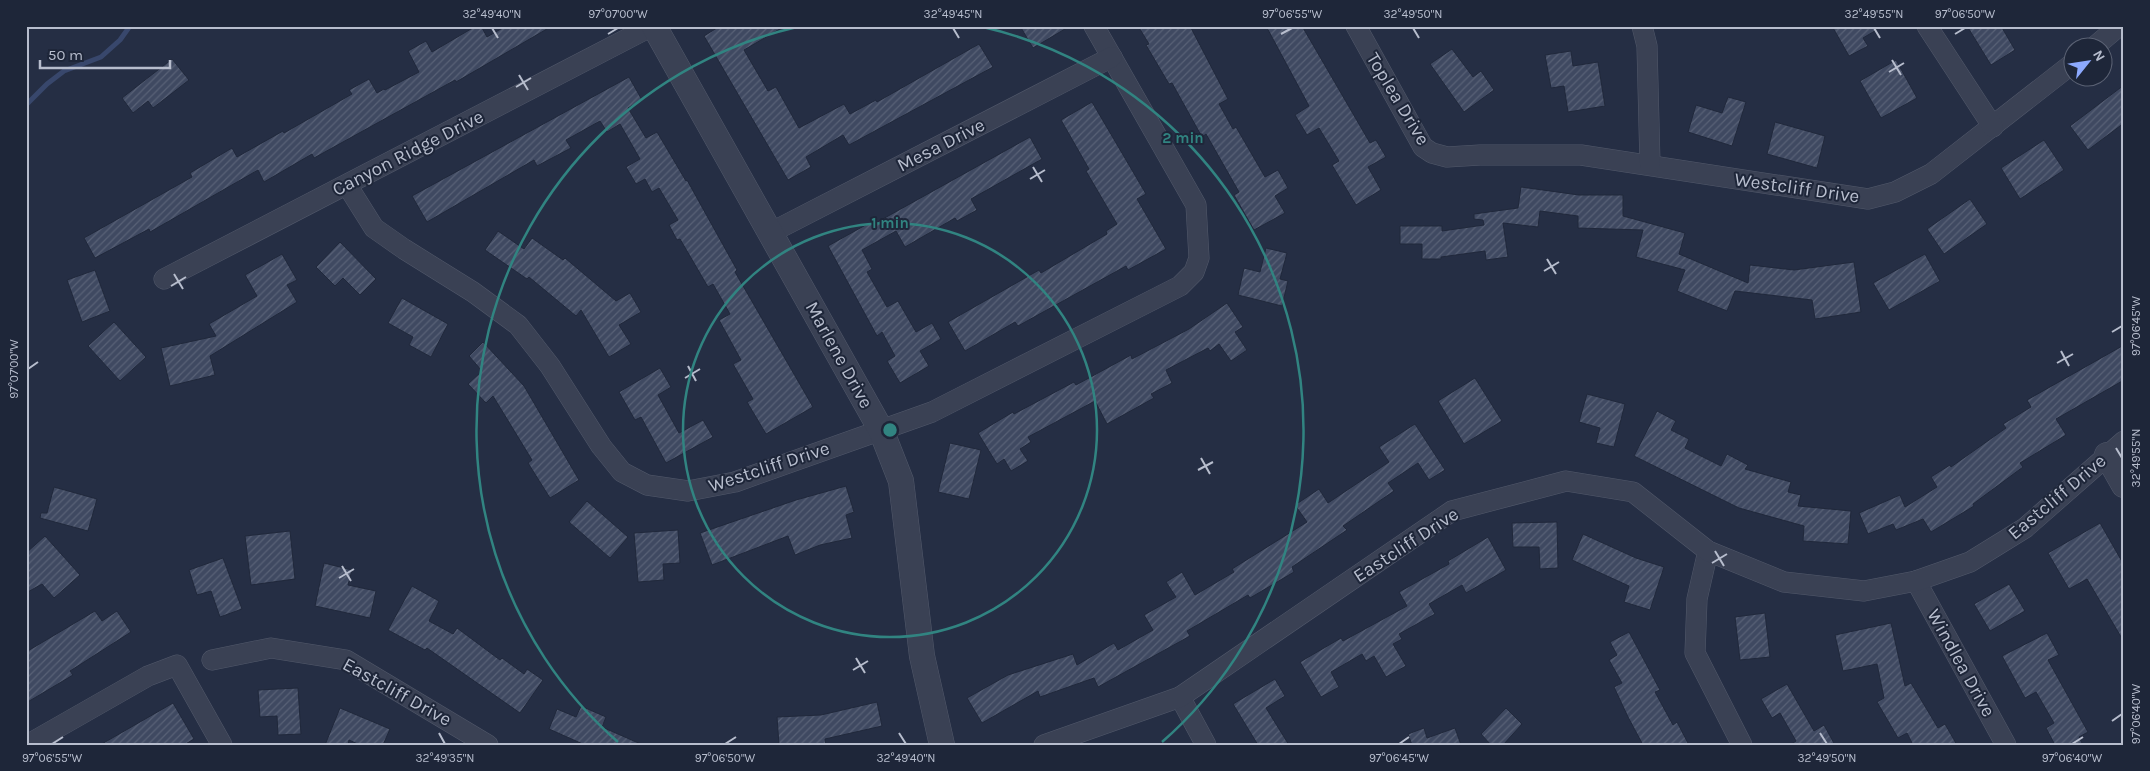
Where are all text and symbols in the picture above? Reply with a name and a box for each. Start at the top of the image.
text: 32°49'40"N [462,7,522,21]
text: 97°07'00"W [588,7,648,21]
text: 32°49'45"N [924,7,982,21]
text: 97°06'55"W [1262,7,1322,21]
text: 32°49'50"N [1383,7,1443,21]
text: 32°49'55"N [1845,7,1903,21]
text: 97°06'50"W [1935,7,1996,21]
scale bar [40,38,170,70]
north arrow [2062,38,2112,88]
text: 50 m [48,46,83,64]
text: N [2089,47,2109,64]
street label: Toplea Drive [1362,49,1434,149]
street label: Canyon Ridge Drive [329,105,487,201]
street label: Mesa Drive [894,114,988,176]
text: 2 min [1162,129,1204,147]
street label: Westcliff Drive [1733,168,1861,208]
text: 1 min [871,214,909,232]
text: 97°06'45"W [2129,296,2143,356]
street label: Marlene Drive [801,298,877,412]
text: 97°07'00"W [7,339,21,399]
centre of rings [881,421,899,439]
text: 32°49'55"N [2129,429,2143,487]
street label: Westcliff Drive [706,437,832,497]
street label: Eastcliff Drive [2004,450,2110,544]
street label: Eastcliff Drive [1349,503,1463,587]
street label: Windlea Drive [1922,605,2000,721]
street label: Eastcliff Drive [339,653,455,731]
text: 97°06'40"W [2129,683,2143,744]
text: 97°06'55"W [22,751,82,765]
text: 32°49'35"N [415,751,475,765]
text: 97°06'50"W [695,751,756,765]
text: 32°49'40"N [876,751,936,765]
text: 97°06'45"W [1369,751,1429,765]
text: 32°49'50"N [1797,751,1857,765]
text: 97°06'40"W [2042,751,2103,765]

